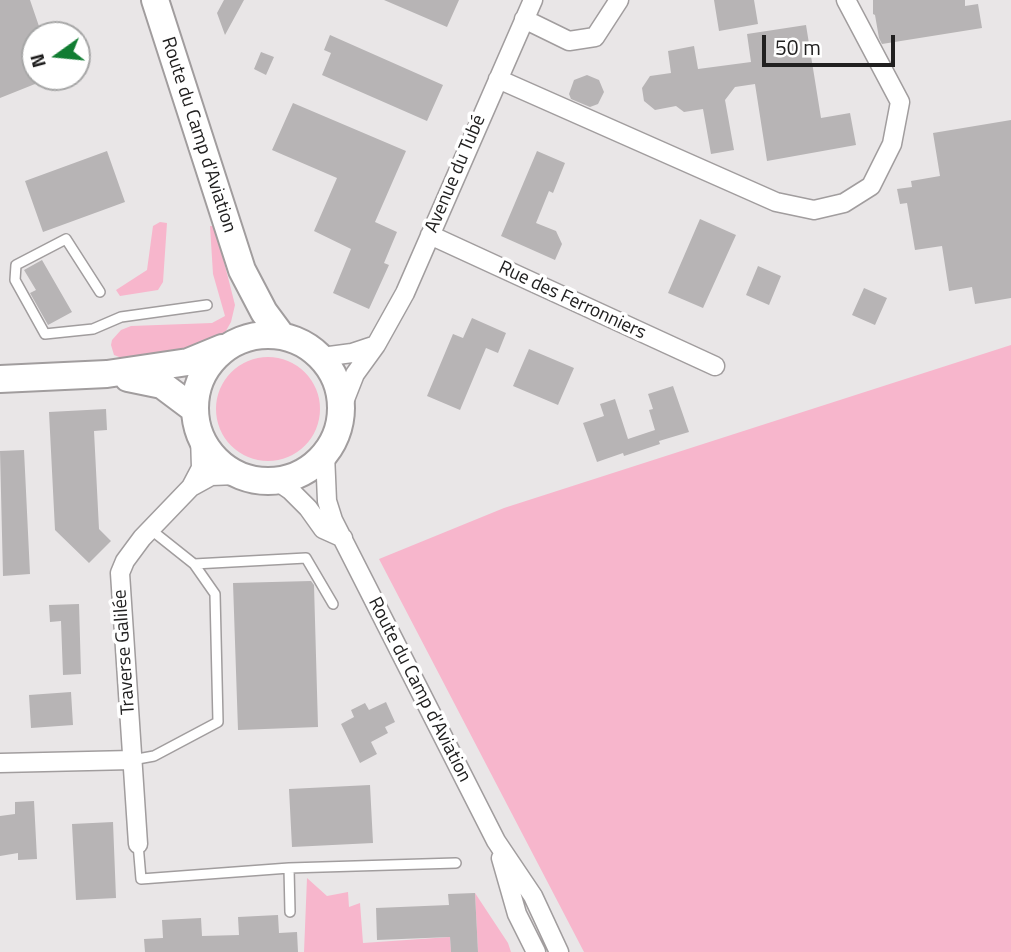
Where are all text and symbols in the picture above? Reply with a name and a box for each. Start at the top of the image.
north arrow [21,21,91,91]
scale bar [766,21,899,65]
text: 50 m [775,31,821,63]
street label: Route du Camp d'Aviation [156,34,240,236]
text: N [21,51,53,71]
street label: Avenue du Tubé [421,112,491,236]
street label: Rue des Ferronniers [495,257,649,345]
street label: Traverse Galilée [109,589,141,715]
street label: Route du Camp d'Aviation [362,594,476,786]

